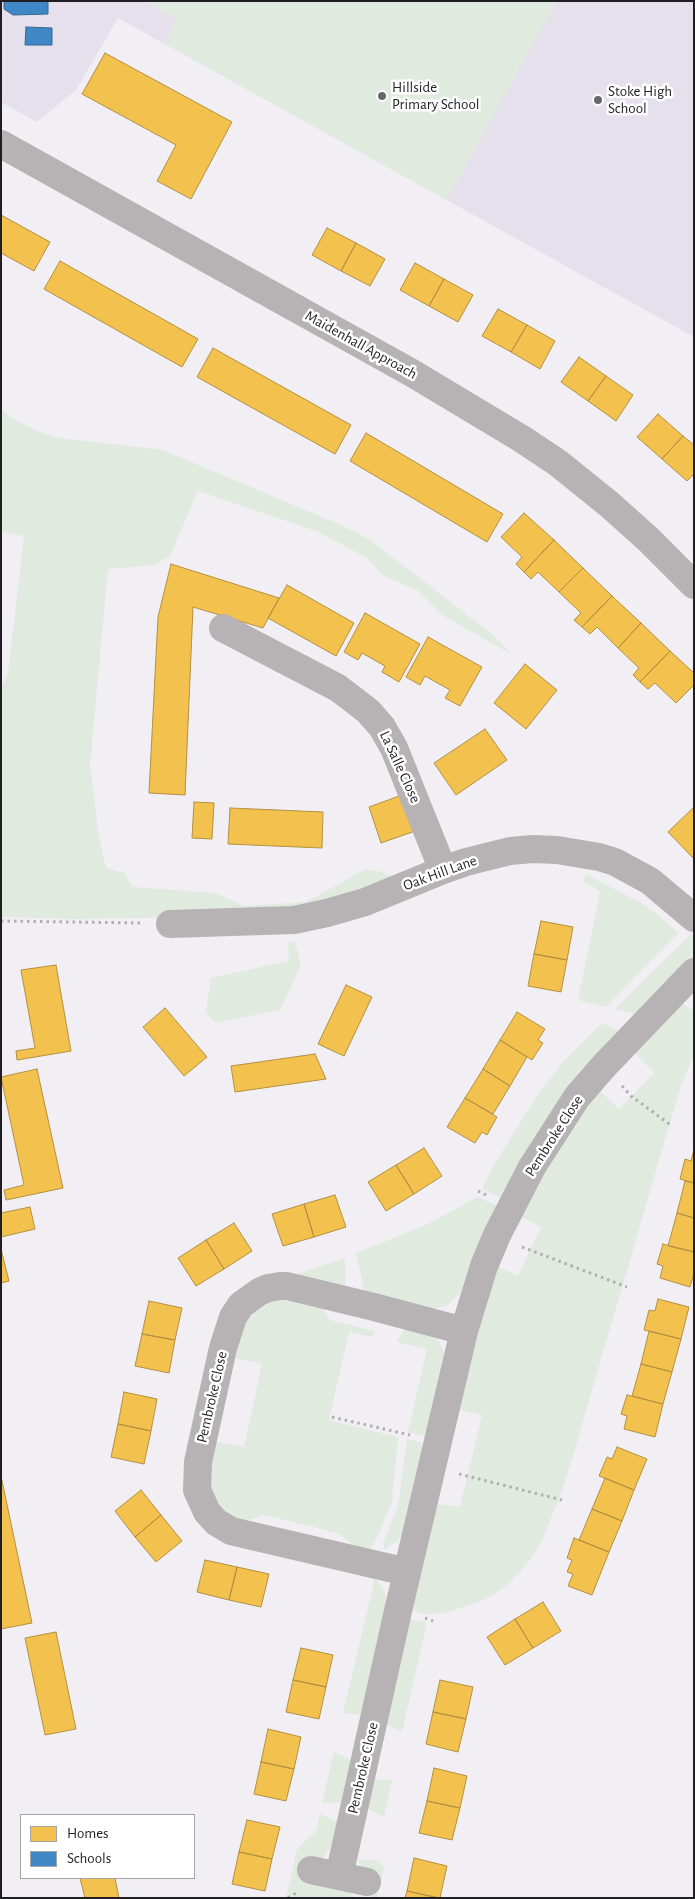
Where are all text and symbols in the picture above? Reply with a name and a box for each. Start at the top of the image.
place label: Hillside Primary School [392,78,480,113]
place label: Stoke High School [608,82,672,117]
marker: Hillside Primary School [376,90,388,102]
marker: Stoke High School [592,94,604,106]
street label: Maidenhall Approach [302,307,420,383]
street label: La Salle Close [375,728,425,806]
street label: Oak Hill Lane [401,851,479,895]
street label: Pembroke Close [521,1092,587,1180]
street label: Pembroke Close [193,1350,231,1444]
street label: Pembroke Close [344,1721,382,1815]
legend [20,1814,195,1879]
text: Homes [67,1826,109,1841]
text: Schools [67,1851,111,1866]

